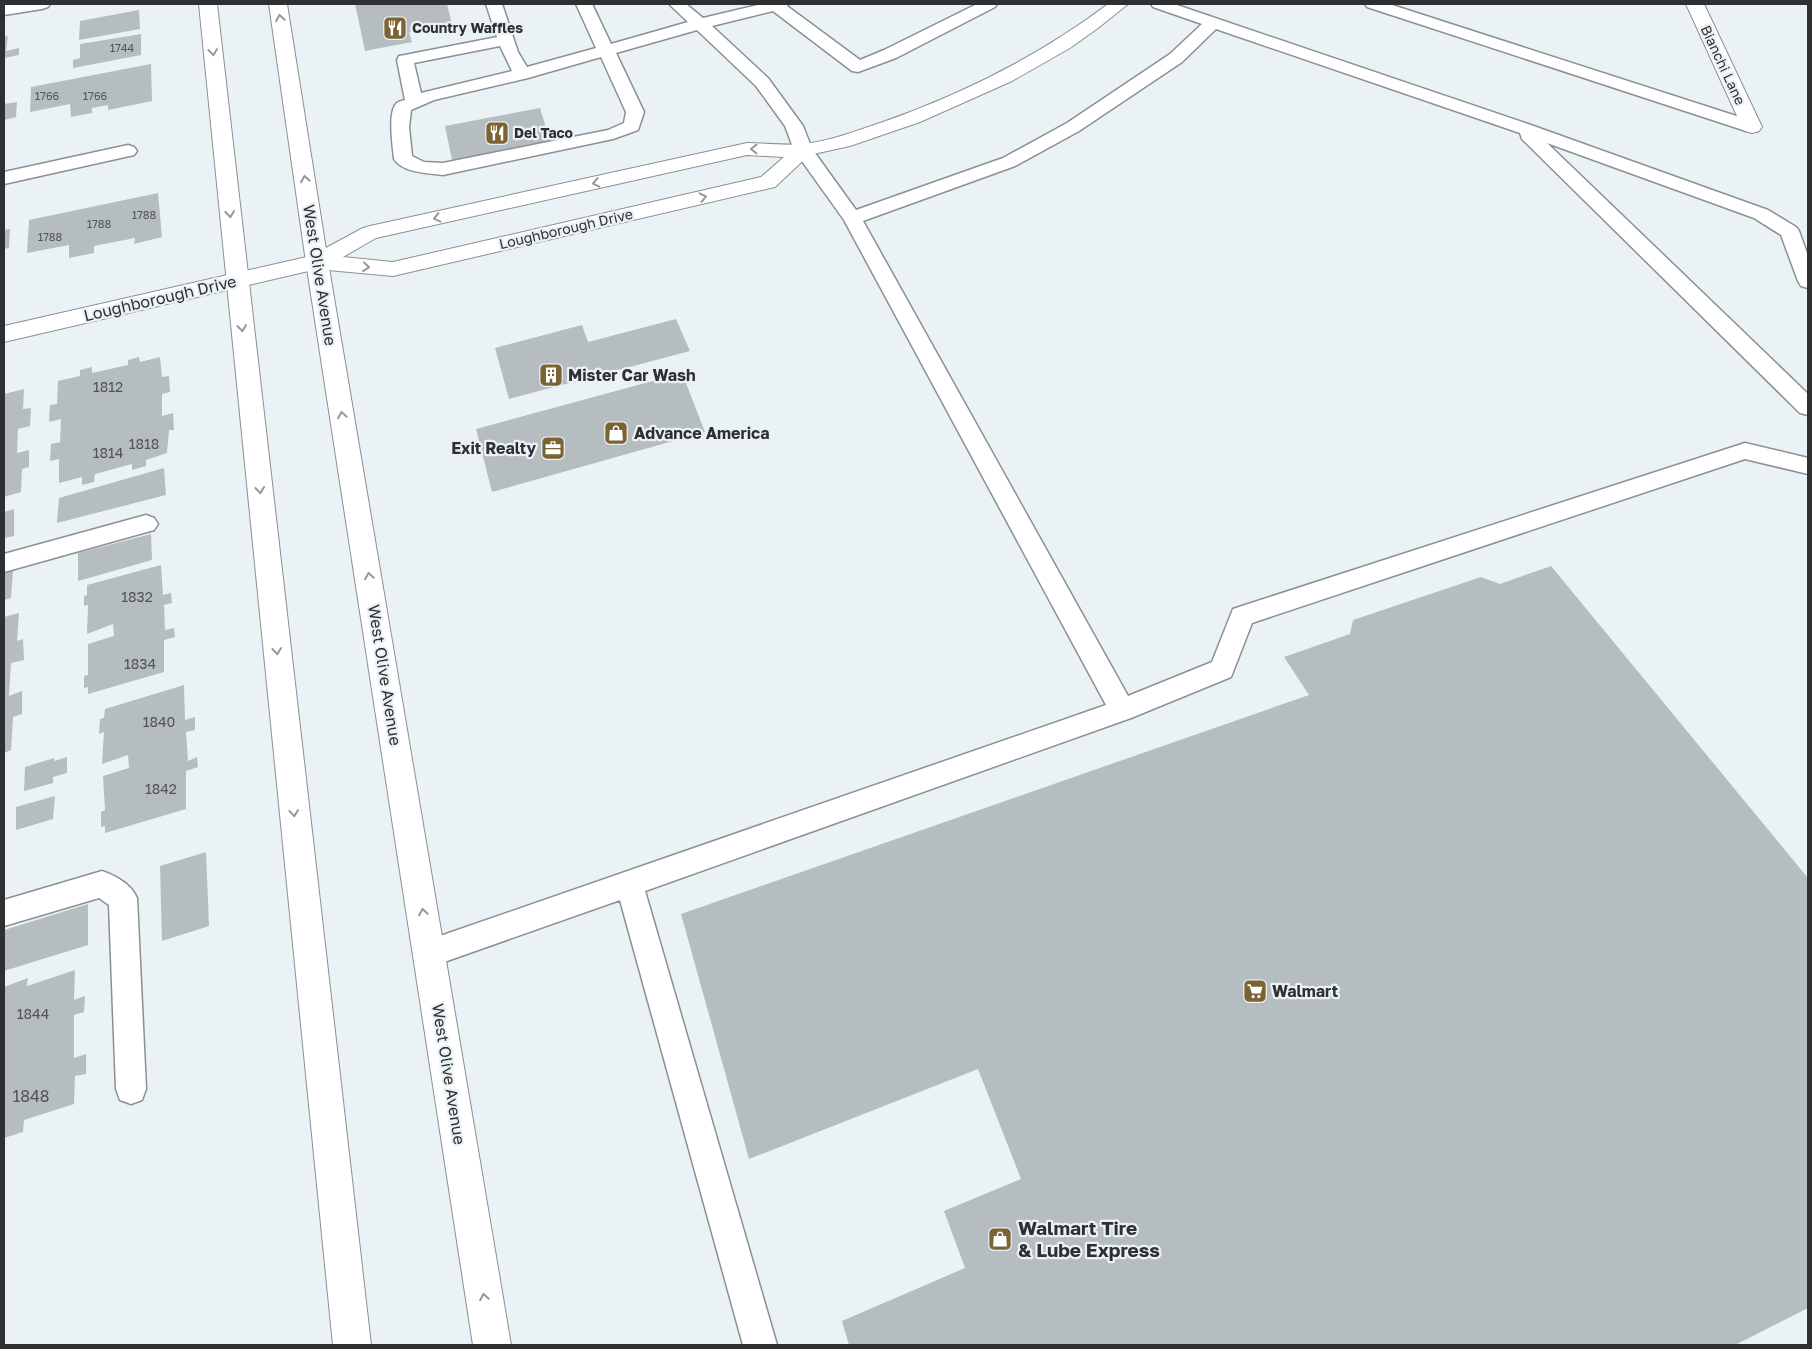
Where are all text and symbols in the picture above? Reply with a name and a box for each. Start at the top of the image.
one-way arrow [275,14,286,22]
restaurant icon: Country Waffles [382,15,408,41]
place label: Country Waffles [412,19,523,36]
street label: Bianchi Lane [1698,22,1749,107]
house number: 1744 [110,41,135,54]
one-way arrow [207,49,218,57]
house number: 1766 [35,89,60,102]
house number: 1766 [83,89,108,102]
restaurant icon: Del Taco [484,120,510,146]
place label: Del Taco [514,124,573,141]
one-way arrow [750,144,758,154]
one-way arrow [300,175,310,183]
one-way arrow [591,177,600,188]
one-way arrow [698,192,707,203]
street label: West Olive Avenue [299,203,341,347]
street label: Loughborough Drive [497,205,634,252]
house number: 1788 [132,208,157,221]
one-way arrow [224,210,235,218]
one-way arrow [433,212,442,223]
house number: 1788 [87,217,112,230]
house number: 1788 [38,230,63,243]
one-way arrow [362,261,370,272]
street label: Loughborough Drive [82,271,238,325]
one-way arrow [236,324,247,332]
building icon: Mister Car Wash [538,362,564,388]
place label: Mister Car Wash [568,365,696,385]
house number: 1812 [93,378,123,395]
one-way arrow [338,411,348,419]
shop icon: Advance America [603,420,629,446]
place label: Advance America [634,423,770,443]
house number: 1818 [129,435,159,452]
office icon: Exit Realty [540,435,566,461]
place label: Exit Realty [451,438,536,458]
house number: 1814 [93,444,123,461]
one-way arrow [254,486,265,494]
one-way arrow [364,571,374,580]
house number: 1832 [121,588,153,605]
street label: West Olive Avenue [364,603,406,747]
one-way arrow [271,648,282,656]
house number: 1834 [124,655,156,672]
house number: 1840 [143,713,175,730]
house number: 1842 [145,780,177,797]
one-way arrow [288,809,299,817]
one-way arrow [419,908,429,916]
supermarket icon: Walmart [1242,978,1268,1004]
place label: Walmart [1272,981,1338,1001]
street label: West Olive Avenue [428,1002,470,1146]
house number: 1844 [17,1005,49,1022]
house number: 1848 [12,1086,50,1106]
place label: Walmart Tire & Lube Express [1018,1216,1160,1261]
shop icon: Walmart Tire & Lube Express [987,1226,1013,1252]
one-way arrow [480,1293,490,1301]

